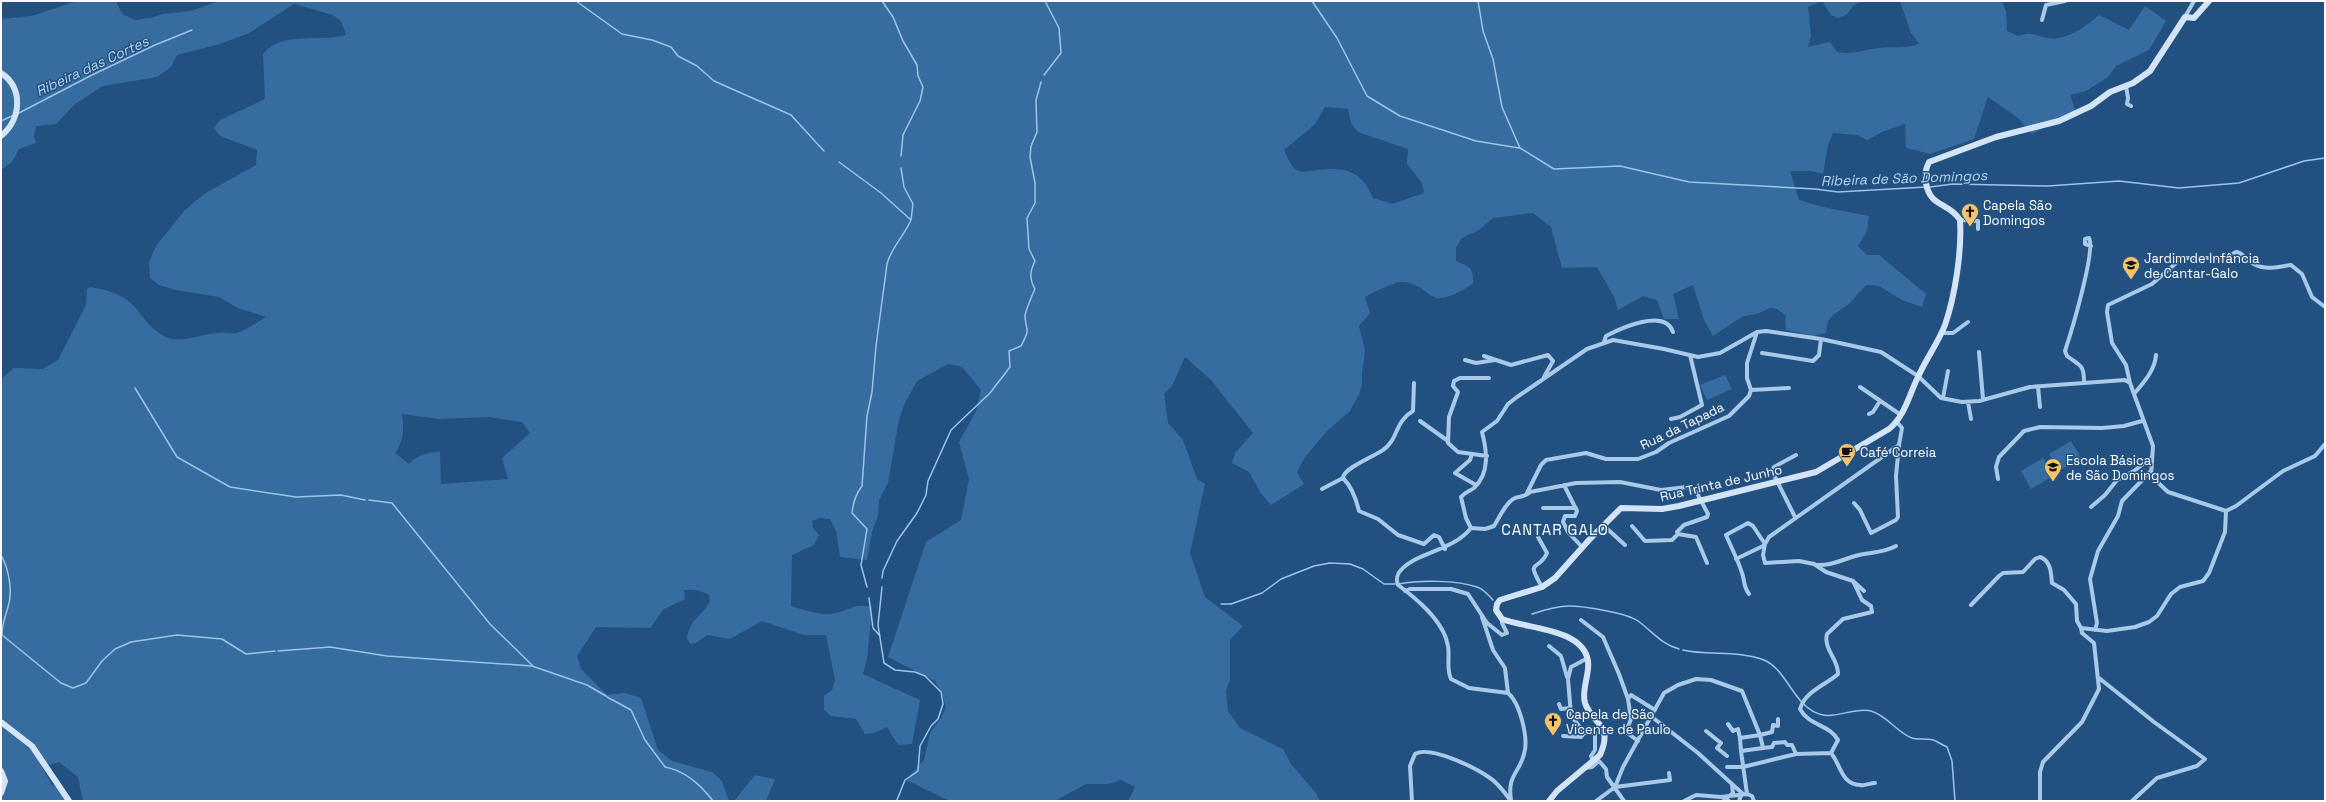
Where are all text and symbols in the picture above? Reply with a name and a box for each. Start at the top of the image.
water label: Ribeira das Cortes [33,32,152,100]
water label: Ribeira de São Domingos [1821,166,1988,190]
place label: Capela São Domingos [1983,197,2052,229]
church icon: Capela São Domingos [1960,202,1980,227]
place label: Jardim de Infância de Cantar-Galo [2144,250,2260,282]
school or university icon: Jardim de Infância de Cantar-Galo [2121,255,2141,280]
street label: Rua da Tapada [1637,398,1727,454]
cafe icon: Café Correia [1837,442,1857,467]
place label: Café Correia [1860,444,1937,461]
place label: Escola Básica de São Domingos [2066,452,2174,484]
school or university icon: Escola Básica de São Domingos [2043,457,2063,482]
street label: Rua Trinta de Junho [1658,461,1784,505]
district label: CANTAR GALO [1501,520,1609,539]
place label: Capela de São Vicente de Paulo [1566,706,1671,738]
church icon: Capela de São Vicente de Paulo [1543,711,1563,736]

